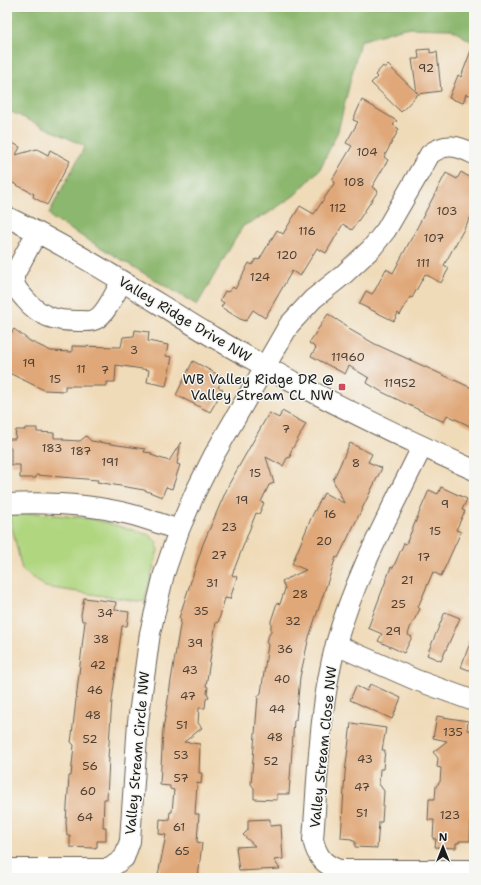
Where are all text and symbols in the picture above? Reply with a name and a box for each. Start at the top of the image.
house number: 92 [418,60,434,76]
house number: 104 [356,144,378,160]
house number: 108 [343,174,365,190]
house number: 112 [329,200,347,216]
house number: 103 [437,203,457,219]
house number: 116 [298,223,316,239]
house number: 107 [424,230,444,246]
house number: 120 [277,247,297,263]
house number: 111 [416,255,430,271]
house number: 124 [250,269,270,285]
street label: Valley Ridge Drive NW [115,272,255,366]
house number: 3 [130,342,138,358]
house number: 11960 [331,349,365,365]
house number: 19 [23,355,35,371]
house number: 11 [76,361,86,377]
house number: 7 [101,362,109,378]
place label: WB Valley Ridge DR @ Valley Stream CL NW [182,370,334,404]
house number: 15 [49,371,61,387]
house number: 11952 [384,375,416,391]
marker: WB Valley Ridge DR @ Valley Stream CL NW [337,382,347,392]
house number: 7 [282,421,290,437]
house number: 183 [42,440,62,456]
house number: 187 [71,443,91,459]
house number: 191 [101,454,119,470]
house number: 8 [352,455,360,471]
house number: 15 [249,465,261,481]
house number: 19 [236,492,248,508]
house number: 9 [441,496,449,512]
house number: 16 [323,506,337,522]
house number: 23 [221,519,237,535]
house number: 15 [429,523,441,539]
house number: 20 [316,533,332,549]
house number: 27 [211,547,227,563]
house number: 17 [418,549,430,565]
house number: 21 [401,572,413,588]
house number: 31 [206,575,218,591]
house number: 28 [292,586,308,602]
house number: 25 [390,596,406,612]
house number: 35 [193,603,209,619]
house number: 34 [97,605,113,621]
house number: 32 [285,613,301,629]
house number: 29 [385,623,401,639]
house number: 38 [93,631,109,647]
house number: 39 [187,635,203,651]
house number: 36 [277,641,293,657]
house number: 42 [90,657,106,673]
house number: 43 [182,662,198,678]
street label: Valley Stream Close NW [306,665,340,829]
street label: Valley Stream Circle NW [121,670,153,836]
house number: 40 [274,671,290,687]
house number: 46 [87,682,103,698]
house number: 47 [180,688,196,704]
house number: 44 [269,701,285,717]
house number: 48 [85,707,101,723]
house number: 51 [176,717,188,733]
house number: 135 [443,724,463,740]
house number: 48 [267,729,283,745]
house number: 52 [82,731,98,747]
house number: 53 [173,747,189,763]
house number: 43 [357,751,373,767]
house number: 52 [263,753,279,769]
house number: 56 [82,758,98,774]
house number: 57 [173,770,189,786]
house number: 47 [354,779,370,795]
house number: 60 [80,783,96,799]
house number: 51 [356,805,368,821]
house number: 123 [440,807,460,823]
house number: 64 [77,809,93,825]
house number: 61 [173,819,185,835]
north arrow [423,827,463,867]
text: N [439,830,448,845]
house number: 65 [174,843,190,859]

